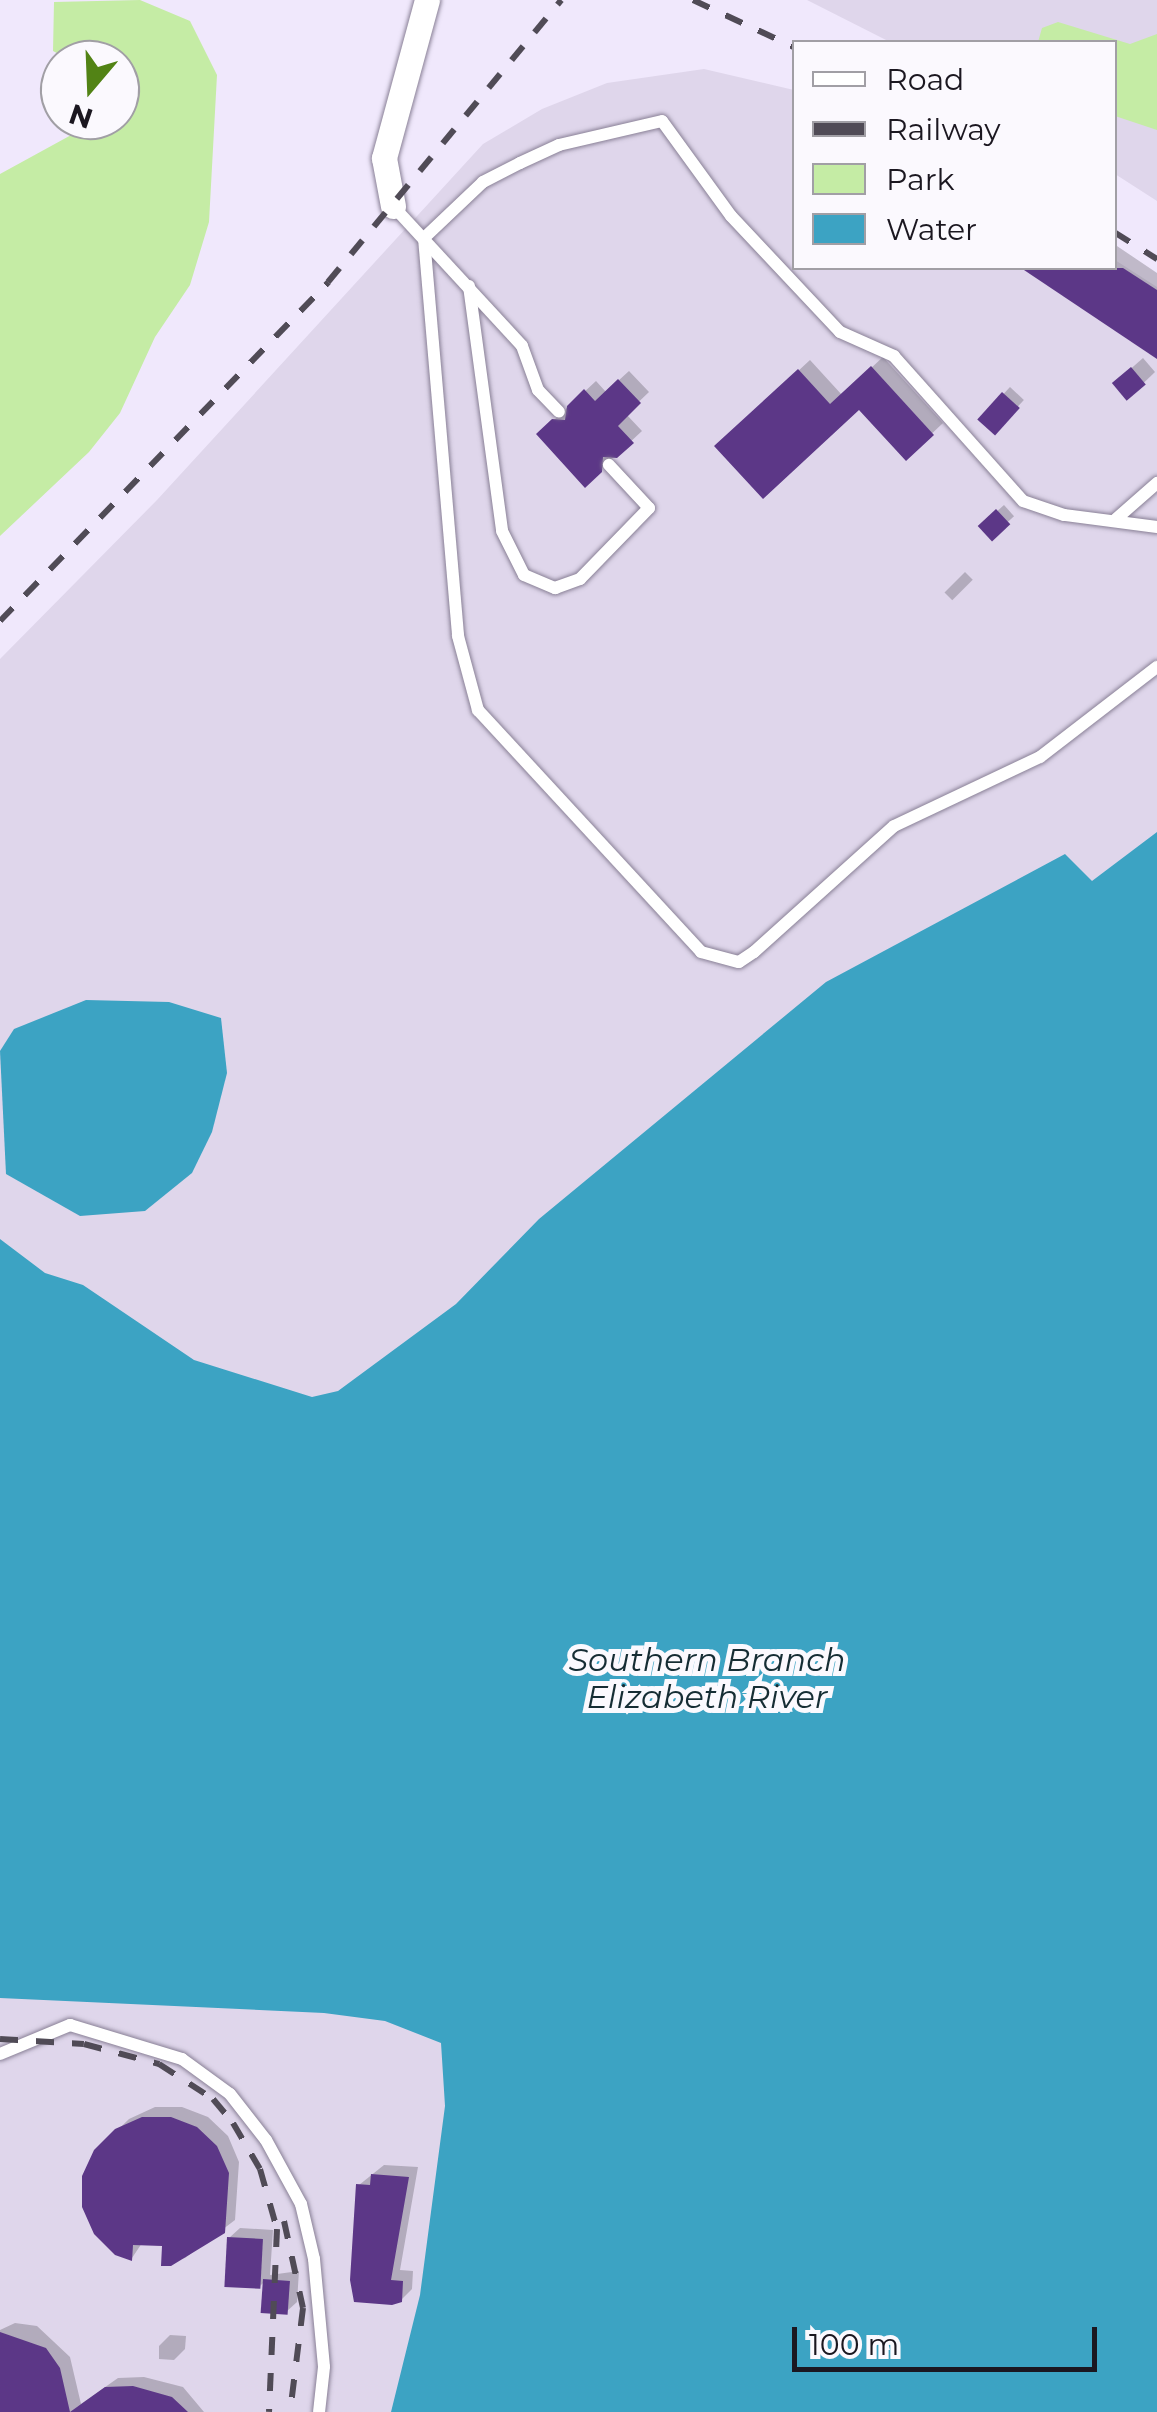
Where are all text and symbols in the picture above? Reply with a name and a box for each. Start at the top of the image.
north arrow [40,40,140,140]
legend [792,40,1117,270]
text: Road [886,61,964,98]
text: N [65,97,97,136]
text: Railway [886,111,1001,148]
text: Park [886,161,955,198]
text: Water [886,211,977,248]
water label: Southern Branch Elizabeth River [568,1642,846,1717]
scale bar [797,2307,1102,2369]
text: 100 m [809,2326,899,2363]

